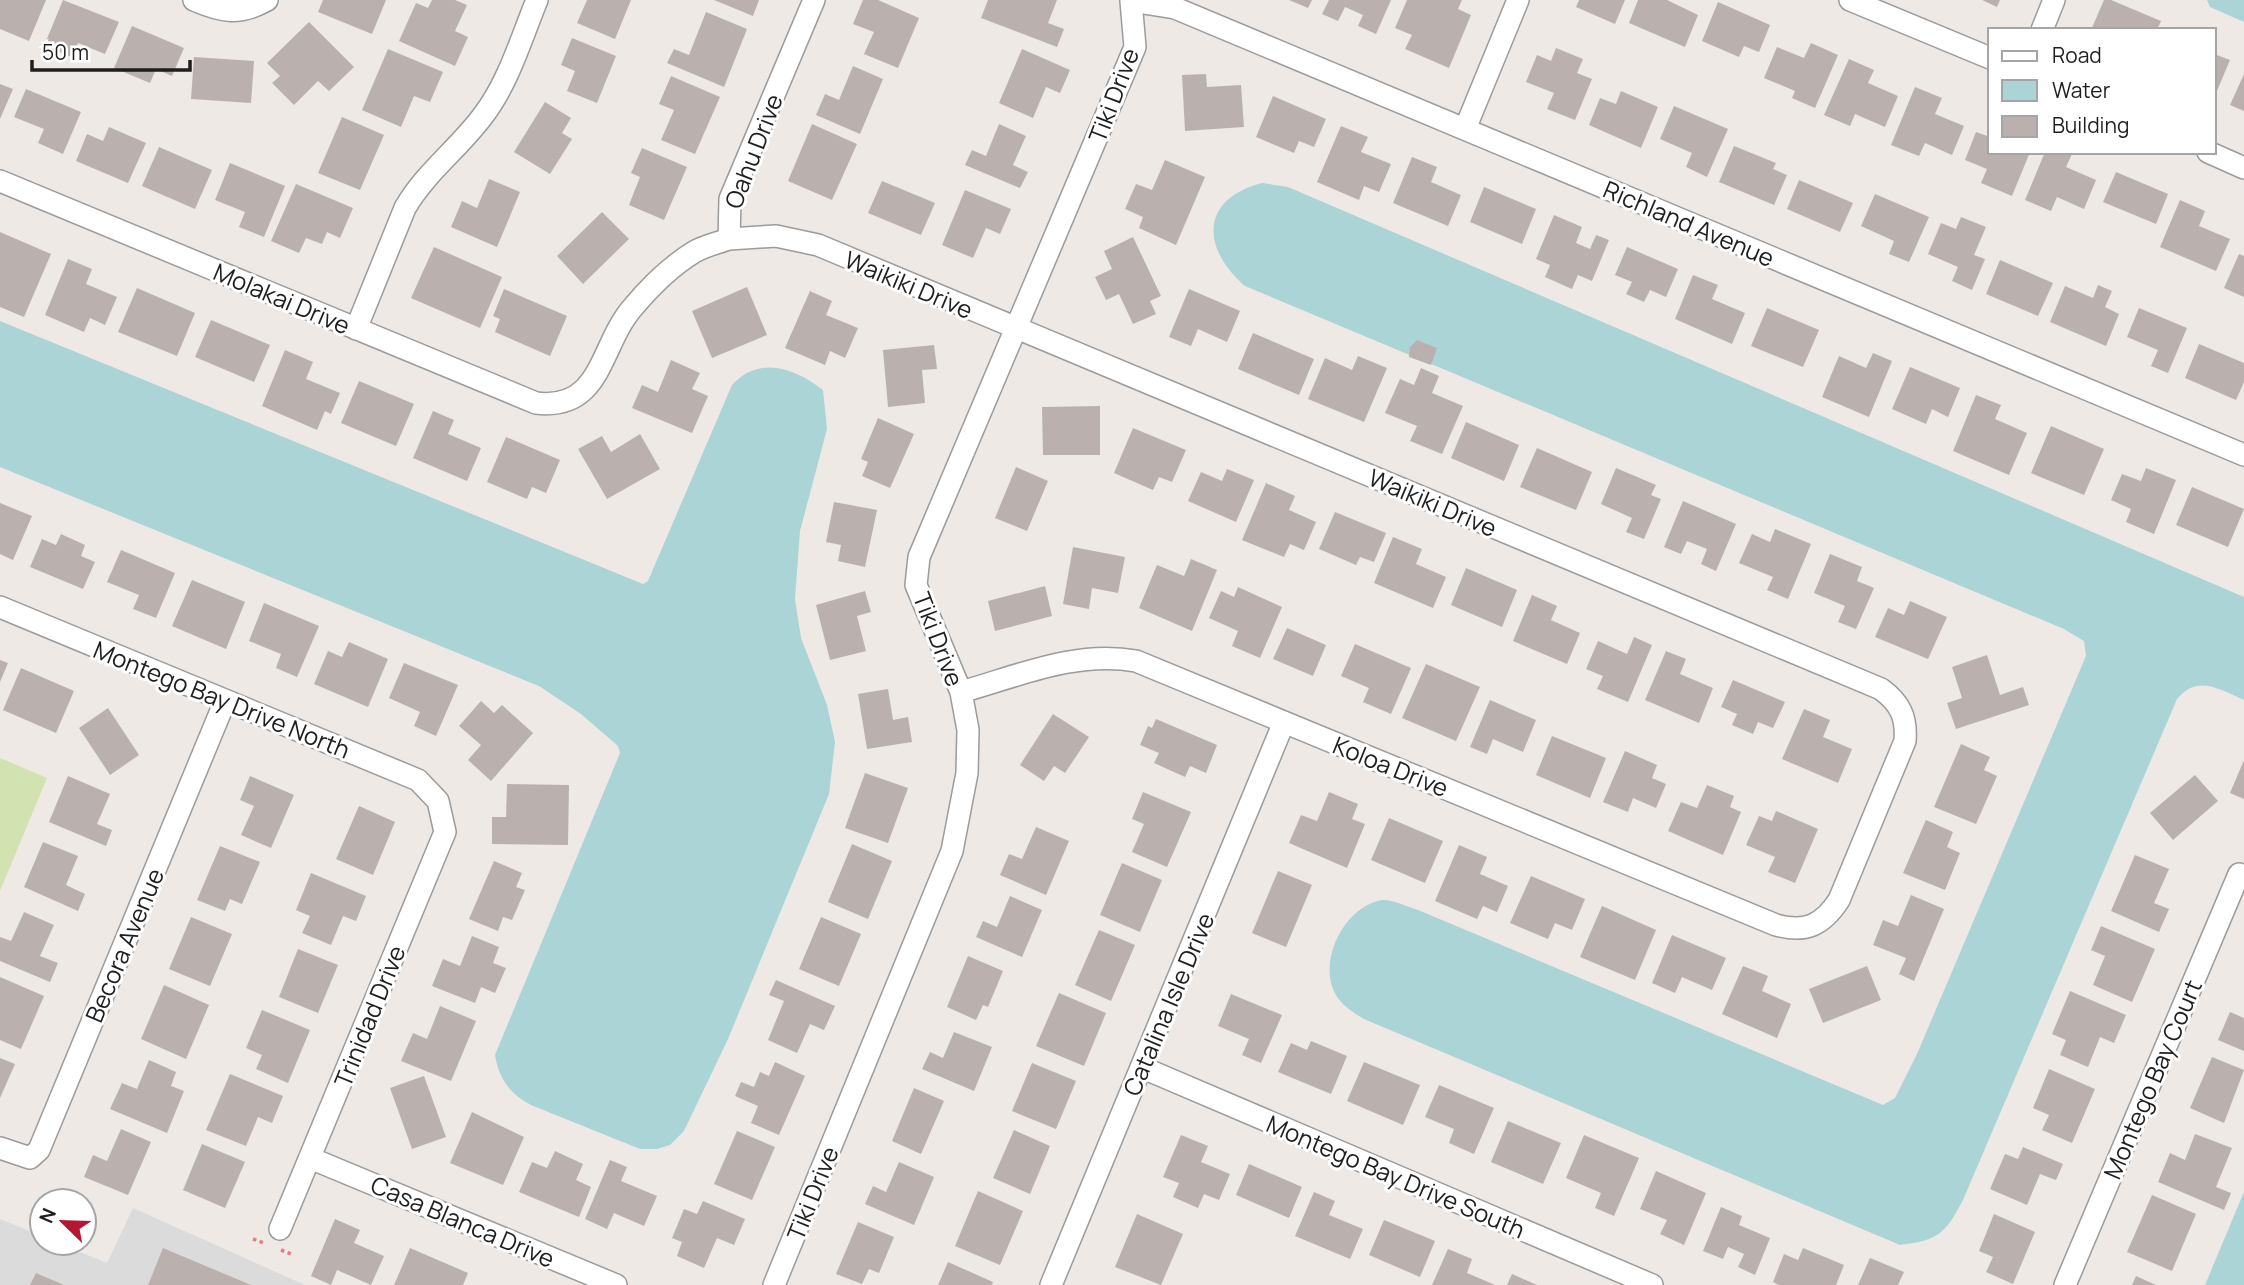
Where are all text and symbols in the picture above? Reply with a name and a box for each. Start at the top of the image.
scale bar [32,28,189,72]
legend [1988,28,2216,154]
text: 50 m [42,38,89,66]
text: Road [2052,41,2102,69]
street label: Tiki Drive [1080,43,1146,147]
text: Water [2052,76,2111,104]
street label: Oahu Drive [716,89,790,213]
text: Building [2052,111,2129,139]
street label: Richland Avenue [1599,172,1779,274]
street label: Waikiki Drive [840,242,978,326]
street label: Molakai Drive [209,254,355,342]
street label: Waikiki Drive [1364,460,1502,544]
street label: Tiki Drive [906,587,972,691]
street label: Montego Bay Drive North [89,632,355,766]
street label: Koloa Drive [1328,728,1454,804]
street label: Becora Avenue [77,863,171,1027]
street label: Catalina Isle Drive [1115,907,1221,1101]
street label: Trinidad Drive [326,940,412,1092]
street label: Montego Bay Court [2095,974,2209,1184]
street label: Montego Bay Drive South [1262,1107,1530,1245]
street label: Tiki Drive [778,1141,846,1245]
street label: Casa Blanca Drive [366,1167,560,1275]
north arrow [28,1187,98,1257]
text: N [33,1204,62,1227]

